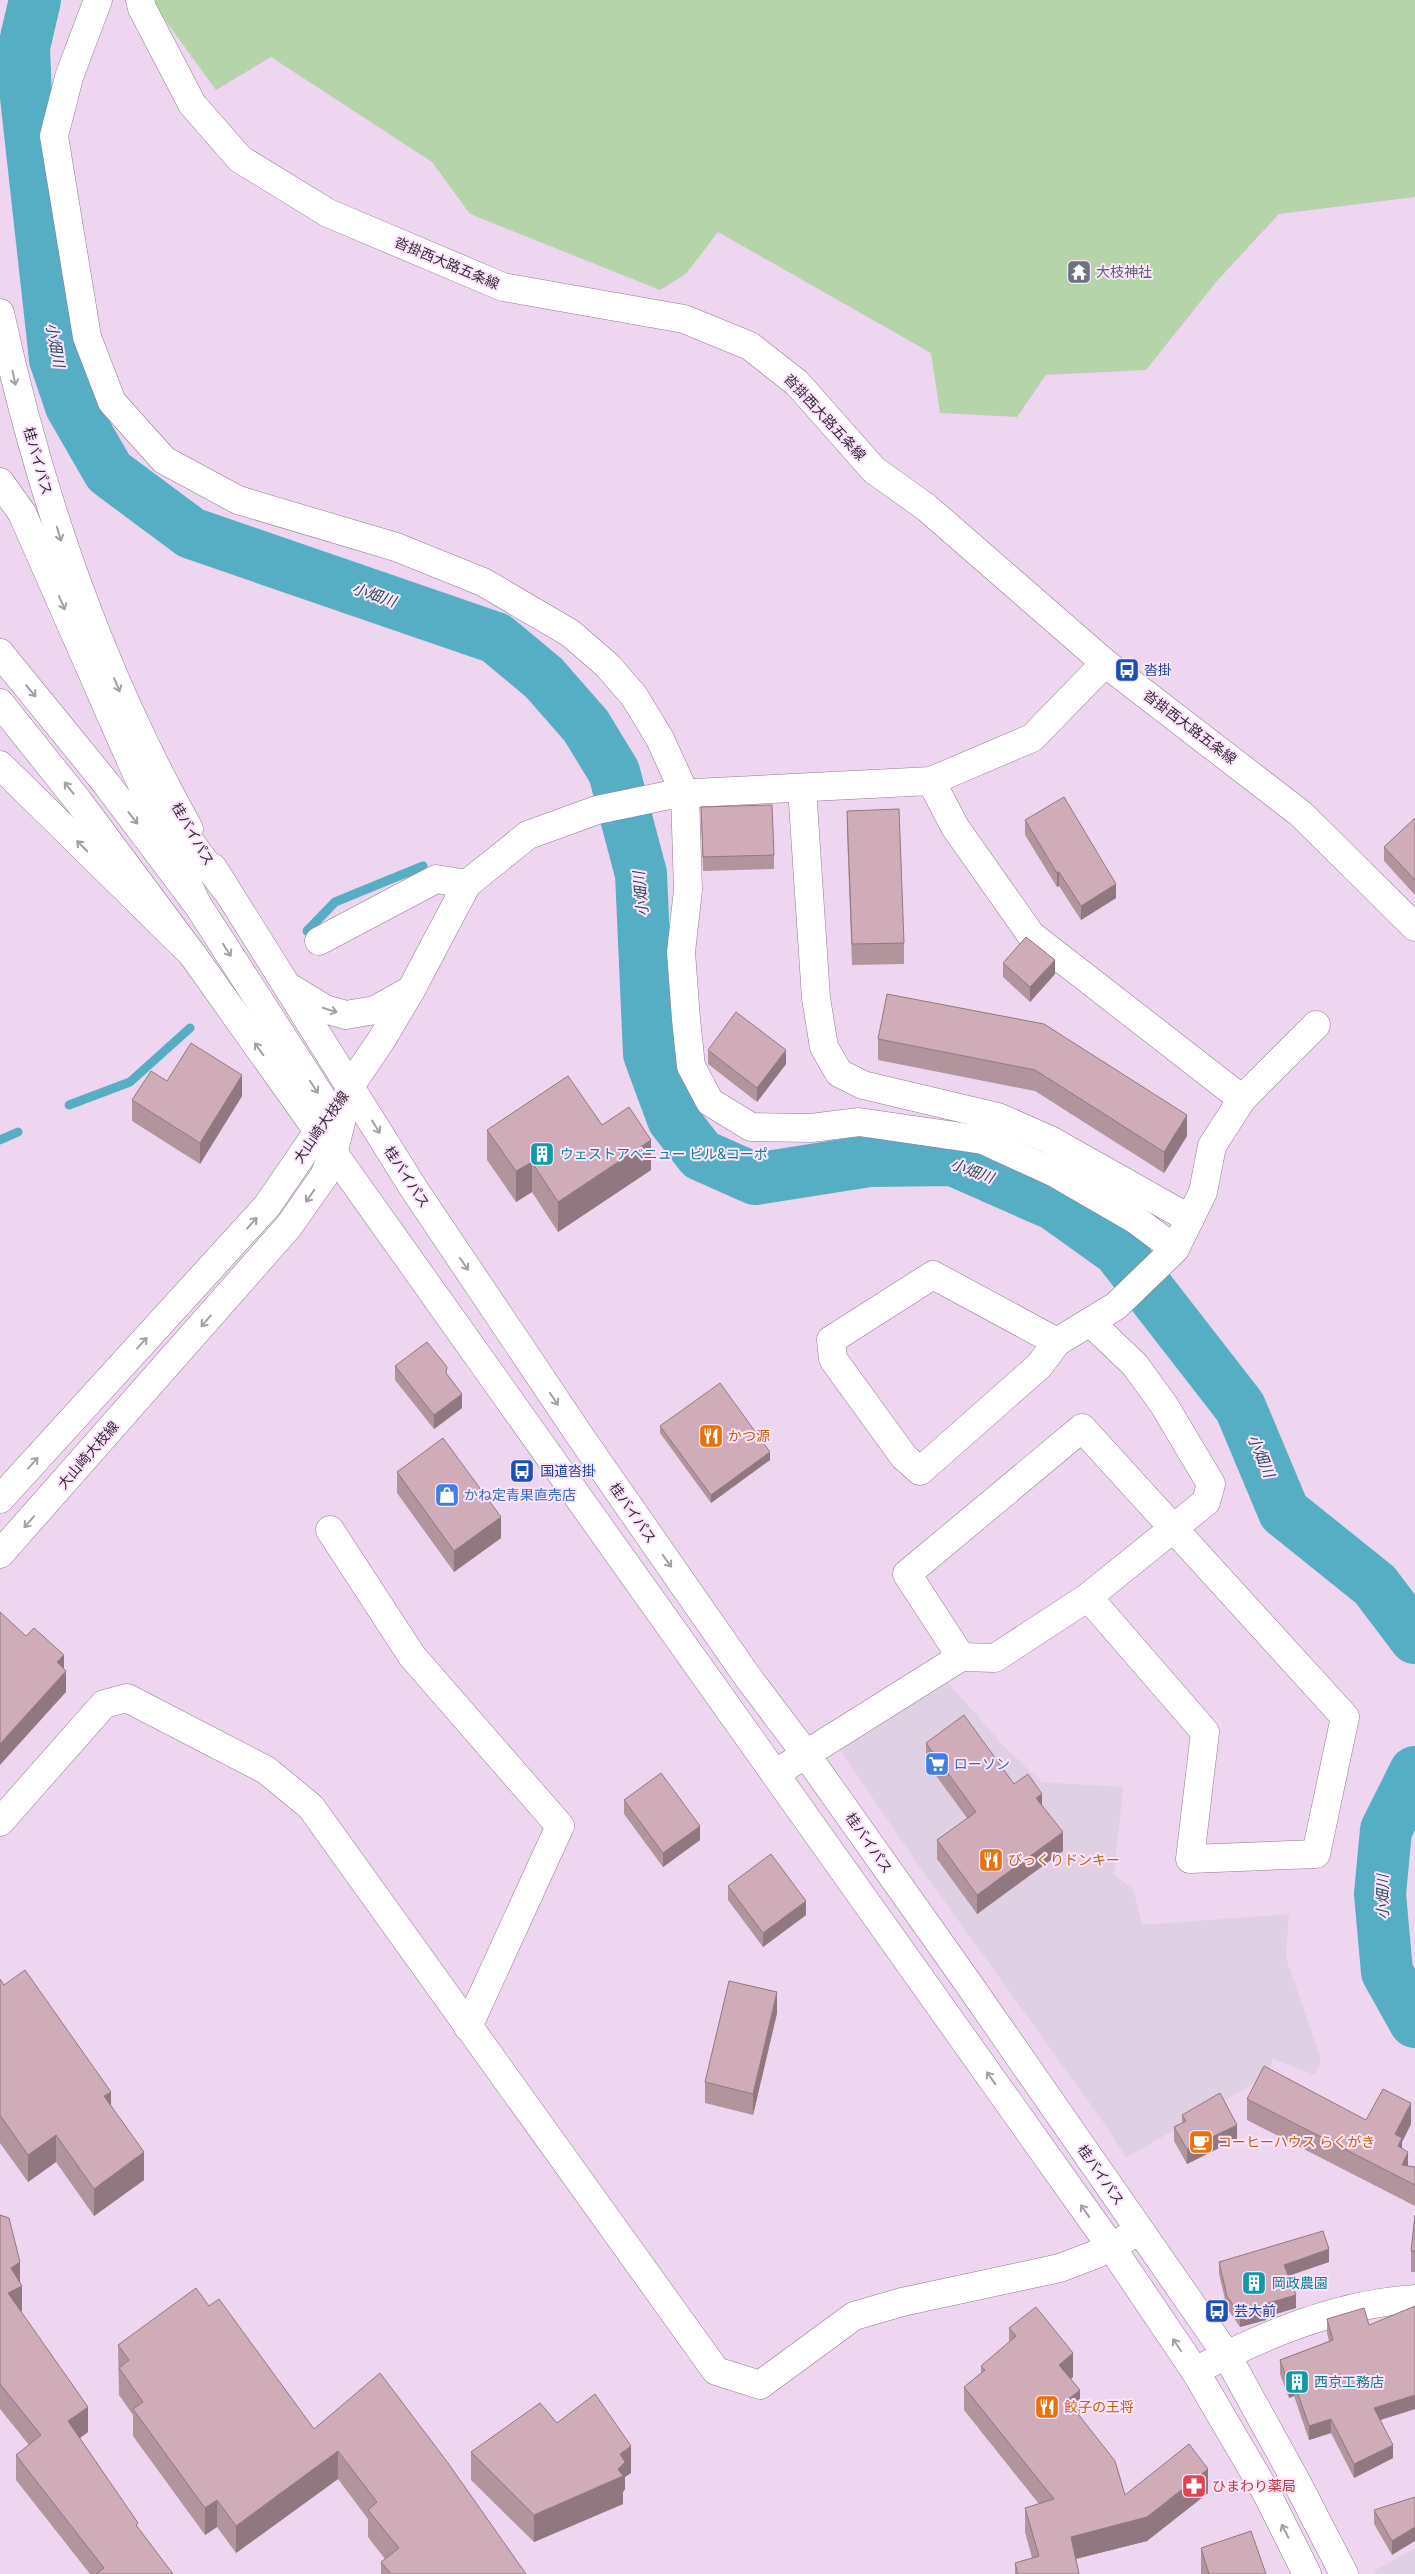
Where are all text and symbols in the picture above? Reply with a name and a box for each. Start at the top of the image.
street label: 沓掛西大路五条線 [392,234,502,292]
temple icon: 大枝神社 [1066,259,1092,285]
place label: 大枝神社 [1096,264,1152,280]
water label: 小畑川 [42,321,68,371]
one-way arrow [10,369,19,385]
street label: 沓掛西大路五条線 [781,371,869,463]
street label: 桂バイパス [21,425,55,497]
one-way arrow [55,525,65,541]
water label: 小畑川 [350,579,400,611]
one-way arrow [57,595,67,610]
bus stop icon: 沓掛 [1114,657,1140,683]
place label: 沓掛 [1144,662,1172,678]
one-way arrow [113,677,122,692]
one-way arrow [25,684,36,697]
street label: 沓掛西大路五条線 [1140,687,1240,767]
one-way arrow [63,782,74,795]
street label: 桂バイパス [169,800,217,868]
one-way arrow [127,811,138,824]
one-way arrow [76,840,88,852]
water label: 小畑川 [630,869,652,917]
one-way arrow [221,943,232,957]
one-way arrow [321,1005,337,1015]
one-way arrow [254,1043,264,1057]
one-way arrow [309,1080,320,1094]
street label: 大山崎大枝線 [290,1088,352,1166]
one-way arrow [371,1120,381,1134]
building icon: ウェストアベニュー ビル&コーポ [529,1141,555,1167]
street label: 桂バイパス [381,1143,433,1211]
place label: ウェストアベニュー ビル&コーポ [560,1146,768,1162]
water label: 小畑川 [948,1155,998,1188]
one-way arrow [305,1189,315,1203]
one-way arrow [246,1216,258,1229]
one-way arrow [459,1256,469,1270]
one-way arrow [200,1314,212,1327]
one-way arrow [136,1336,148,1349]
one-way arrow [549,1391,559,1405]
street label: 大山崎大枝線 [54,1418,122,1492]
restaurant icon: かつ源 [698,1423,724,1449]
place label: かつ源 [728,1428,770,1444]
water label: 小畑川 [1244,1432,1279,1482]
one-way arrow [27,1456,39,1469]
bus stop icon: 国道沓掛 [509,1458,535,1484]
place label: 国道沓掛 [540,1463,596,1479]
street label: 桂バイパス [606,1480,660,1546]
shop icon: かね定青果直売店 [434,1482,460,1508]
place label: かね定青果直売店 [464,1487,576,1503]
one-way arrow [24,1515,35,1528]
one-way arrow [662,1554,672,1568]
supermarket icon: ローソン [924,1751,950,1777]
place label: ローソン [954,1756,1010,1772]
street label: 桂バイパス [842,1810,896,1876]
restaurant icon: びっくりドンキー [978,1847,1004,1873]
place label: びっくりドンキー [1008,1852,1120,1868]
water label: 小畑川 [1374,1873,1392,1920]
one-way arrow [986,2072,996,2086]
cafe icon: コーヒーハウス らくがき [1188,2129,1214,2155]
place label: コーヒーハウス らくがき [1218,2134,1375,2150]
street label: 桂バイパス [1074,2142,1128,2208]
one-way arrow [1080,2204,1090,2218]
building icon: 岡政農園 [1241,2270,1267,2296]
place label: 岡政農園 [1272,2275,1328,2291]
bus stop icon: 芸大前 [1204,2298,1230,2324]
place label: 芸大前 [1234,2303,1276,2319]
one-way arrow [1172,2338,1182,2352]
building icon: 西京工務店 [1284,2369,1310,2395]
place label: 西京工務店 [1314,2374,1384,2390]
restaurant icon: 餃子の王将 [1034,2394,1060,2420]
place label: 餃子の王将 [1064,2399,1134,2415]
pharmacy icon: ひまわり薬局 [1181,2473,1207,2499]
place label: ひまわり薬局 [1212,2478,1296,2494]
one-way arrow [1280,2523,1290,2538]

